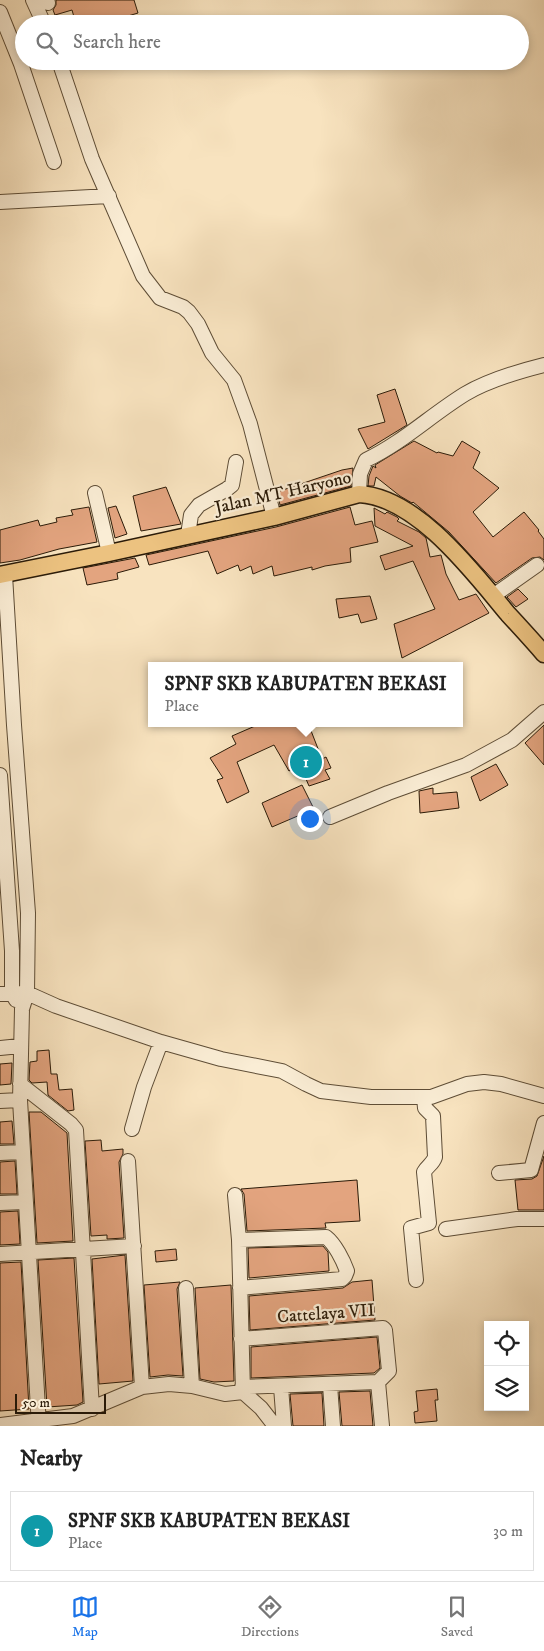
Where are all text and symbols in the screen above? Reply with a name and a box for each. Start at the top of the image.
search box [15,15,529,70]
icon: search [33,29,61,57]
text: Search here [73,31,161,54]
street label: Jalan MT Haryono [211,467,354,520]
popup [148,662,463,727]
text: SPNF SKB KABUPATEN BEKASI [164,673,447,696]
text: Place [164,696,199,716]
pin: 1 [290,743,322,781]
your location [297,806,323,832]
street label: Cattelaya VII [276,1300,376,1328]
map controls [484,1321,529,1411]
button: locate [484,1321,529,1366]
button: layers [484,1366,529,1411]
scale bar [15,1391,106,1414]
text: 50 m [22,1394,50,1412]
text: Nearby [20,1446,82,1472]
text: SPNF SKB KABUPATEN BEKASI [68,1510,350,1533]
text: 1 [34,1521,40,1541]
text: 30 m [493,1521,523,1541]
text: Place [68,1533,102,1553]
tab: Map [71,1593,99,1641]
tab: Directions [241,1593,299,1641]
tab: Saved [441,1593,473,1641]

